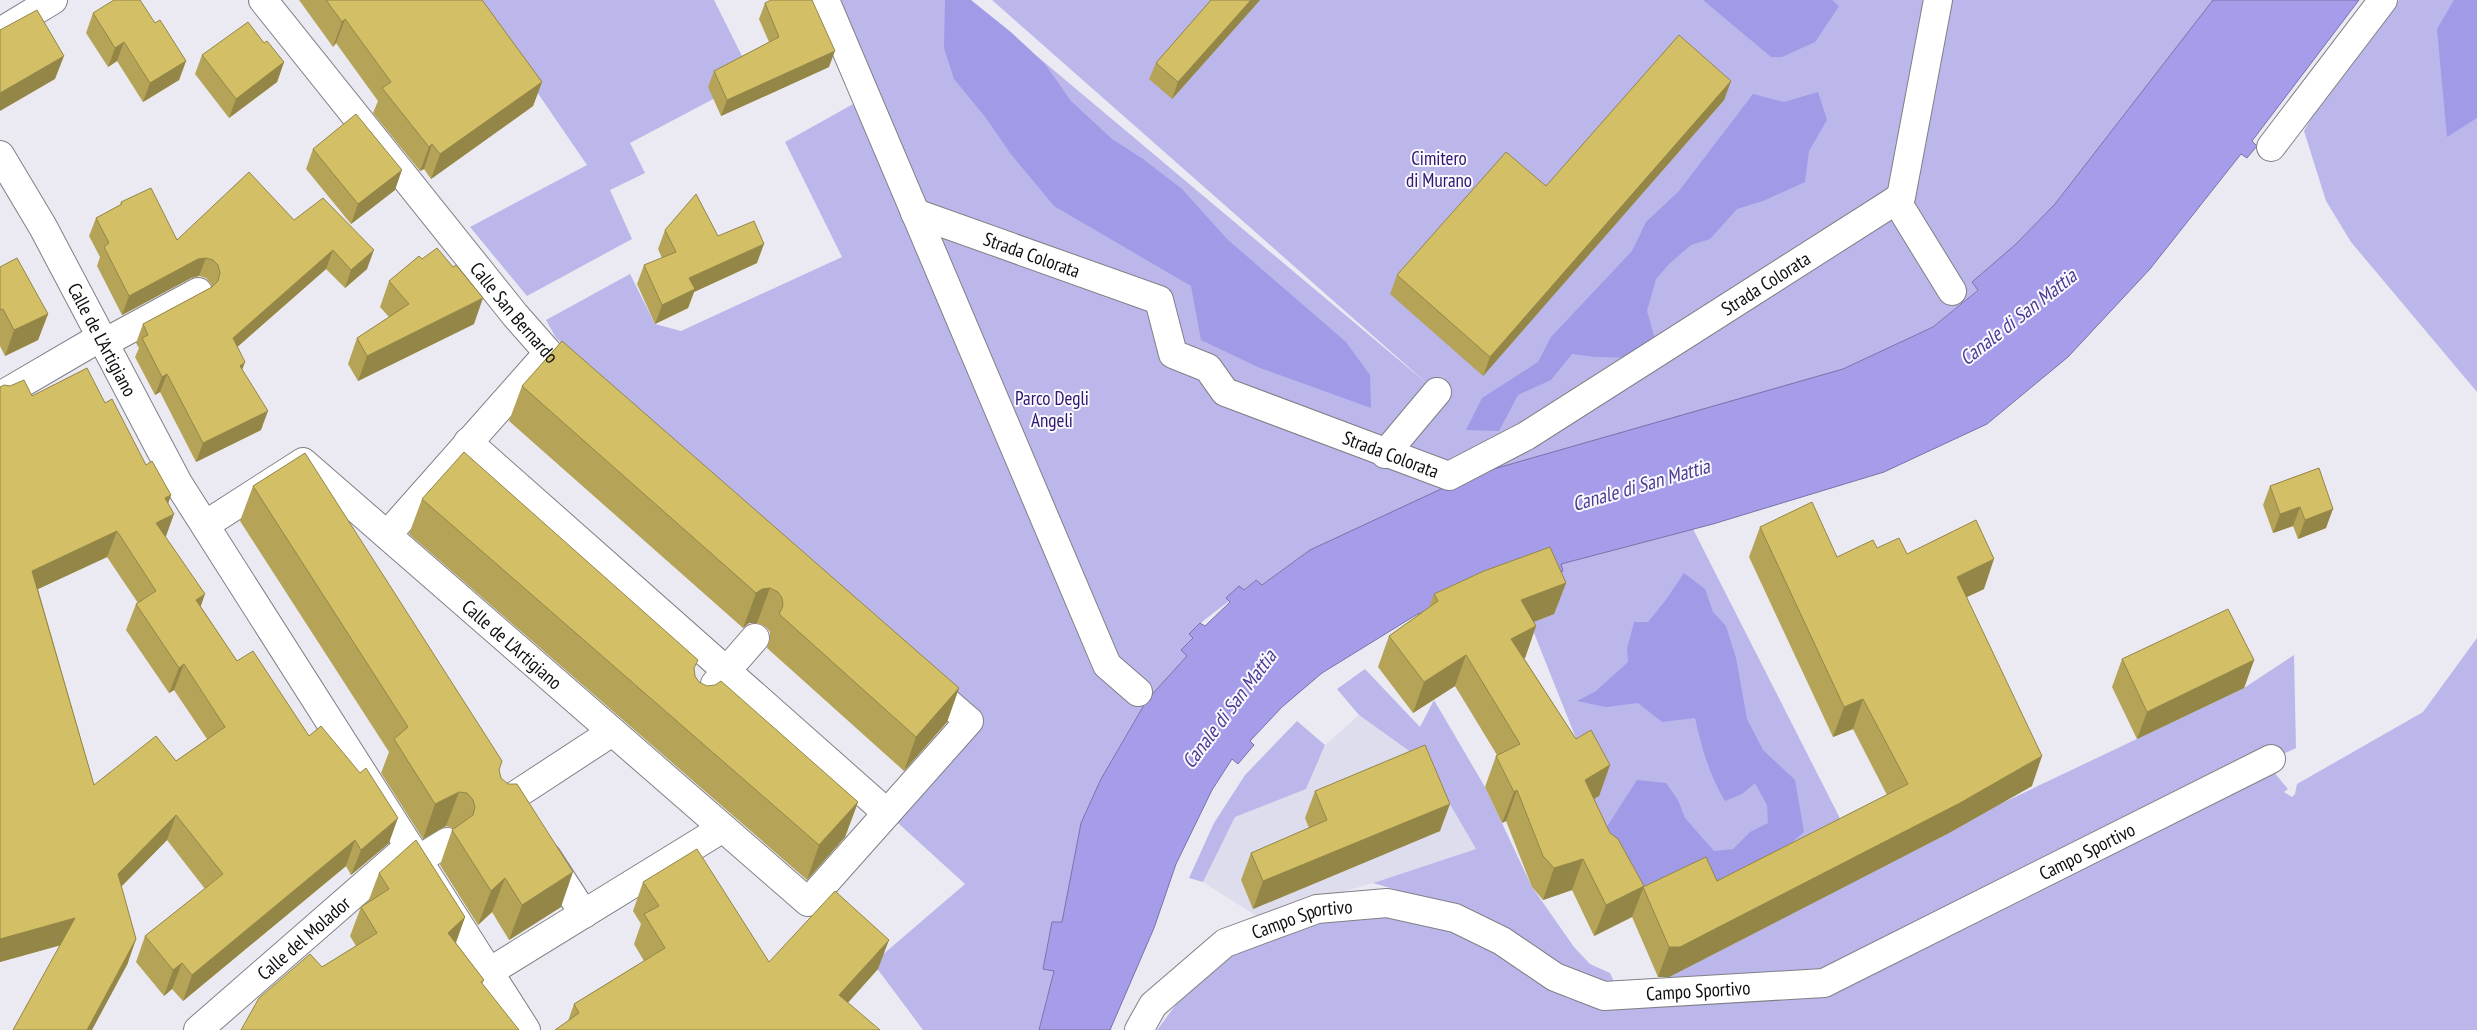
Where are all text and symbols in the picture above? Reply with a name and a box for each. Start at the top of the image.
park label: Cimitero di Murano [1406,146,1472,192]
street label: Strada Colorata [980,226,1083,283]
street label: Strada Colorata [1717,246,1814,321]
street label: Calle San Bernardo [465,257,564,368]
water label: Canale di San Mattia [1954,263,2083,371]
street label: Calle de L'Artigiano [63,279,142,400]
park label: Parco Degli Angeli [1015,386,1089,432]
street label: Strada Colorata [1339,425,1442,483]
water label: Canale di San Mattia [1569,453,1714,517]
street label: Calle de L'Artigiano [457,594,567,694]
water label: Canale di San Mattia [1176,644,1283,773]
street label: Campo Sportivo [2035,817,2139,885]
street label: Calle del Molador [252,890,355,985]
street label: Campo Sportivo [1248,894,1353,944]
street label: Campo Sportivo [1646,975,1751,1005]

